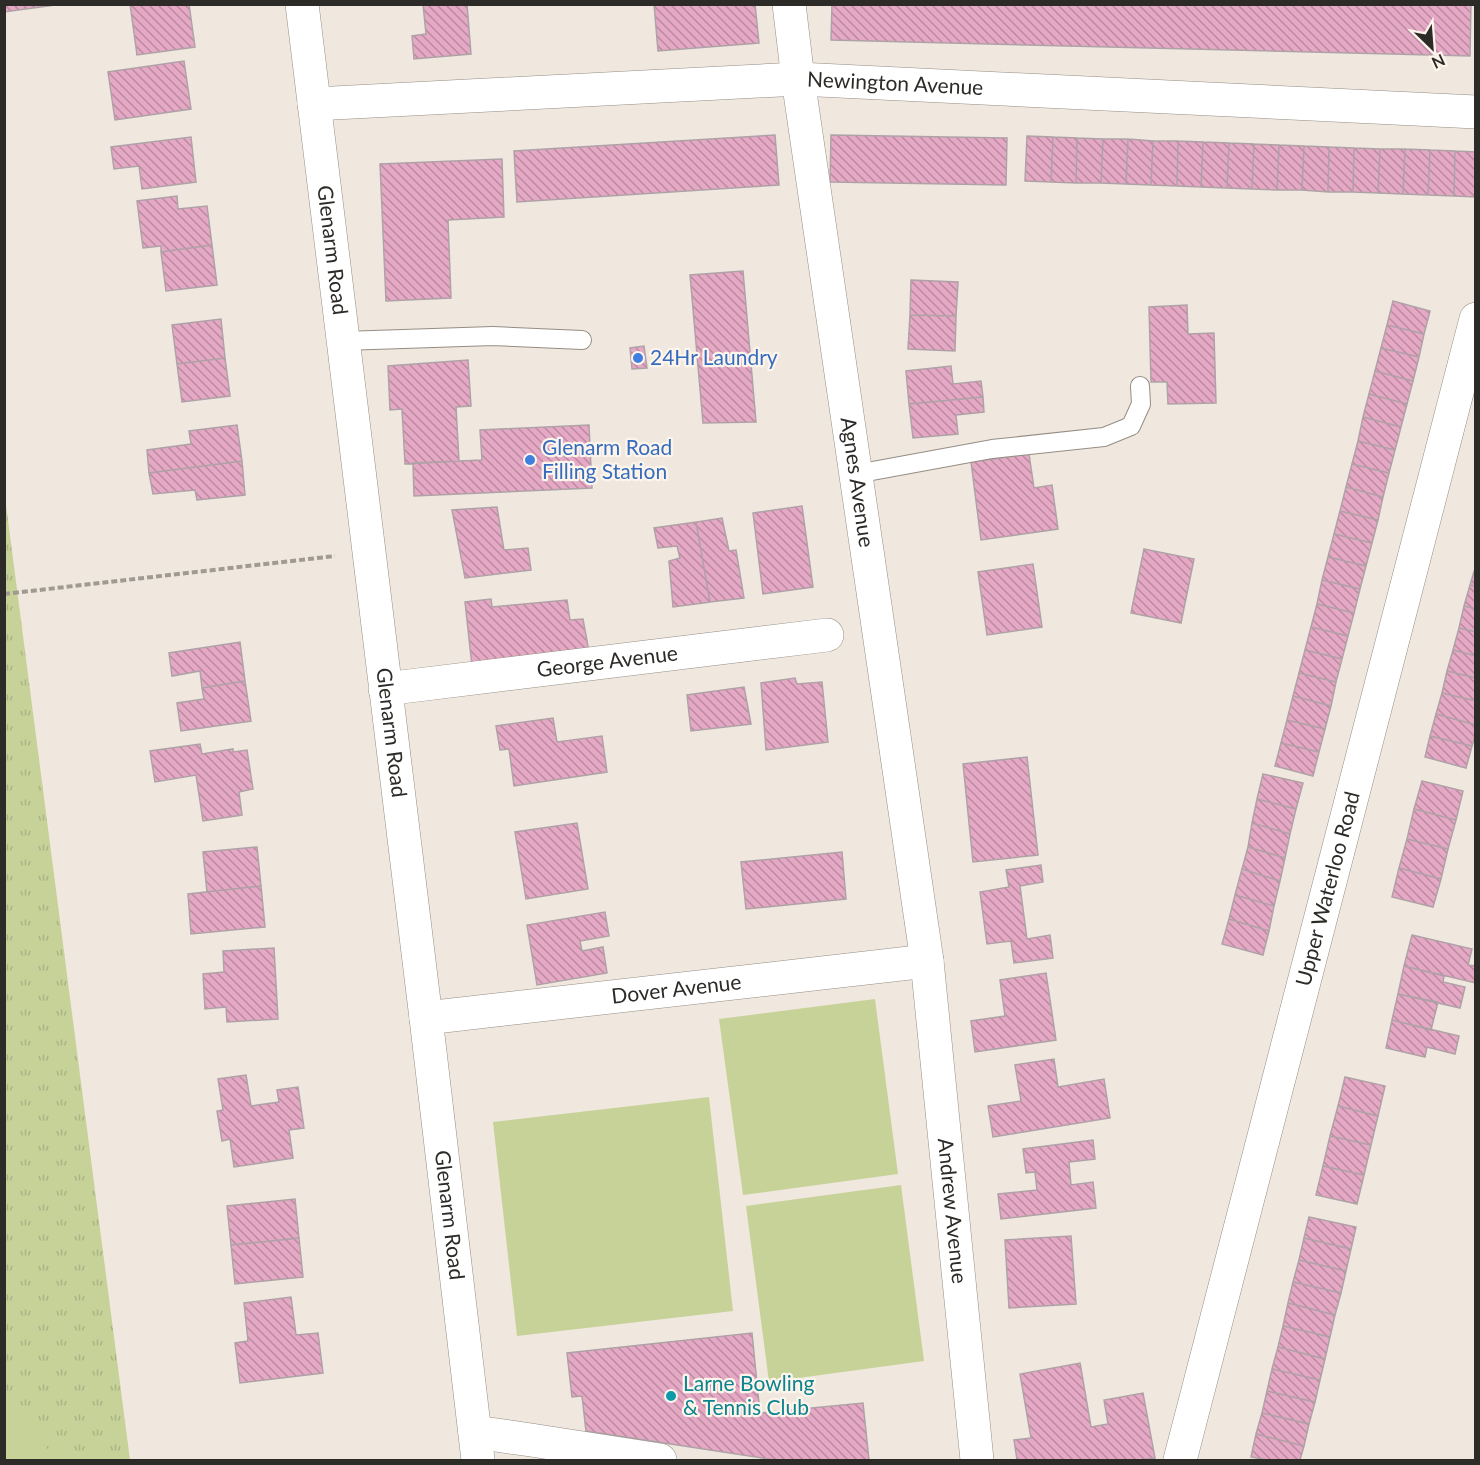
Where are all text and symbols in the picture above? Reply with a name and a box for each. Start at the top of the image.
north arrow [1402,18,1462,78]
text: N [1429,51,1448,73]
street label: Newington Avenue [807,65,984,99]
street label: Glenarm Road [313,184,354,316]
place label: 24Hr Laundry [650,344,778,369]
marker: 24Hr Laundry [631,351,645,365]
street label: Agnes Avenue [837,415,880,549]
place label: Glenarm Road Filling Station [542,434,672,483]
marker: Glenarm Road Filling Station [523,453,537,467]
street label: George Avenue [535,639,679,681]
street label: Glenarm Road [372,666,413,799]
street label: Upper Waterloo Road [1289,789,1364,988]
street label: Dover Avenue [610,968,742,1008]
street label: Andrew Avenue [934,1137,973,1285]
street label: Glenarm Road [431,1149,471,1281]
place label: Larne Bowling & Tennis Club [683,1370,814,1419]
marker: Larne Bowling & Tennis Club [664,1389,678,1403]

